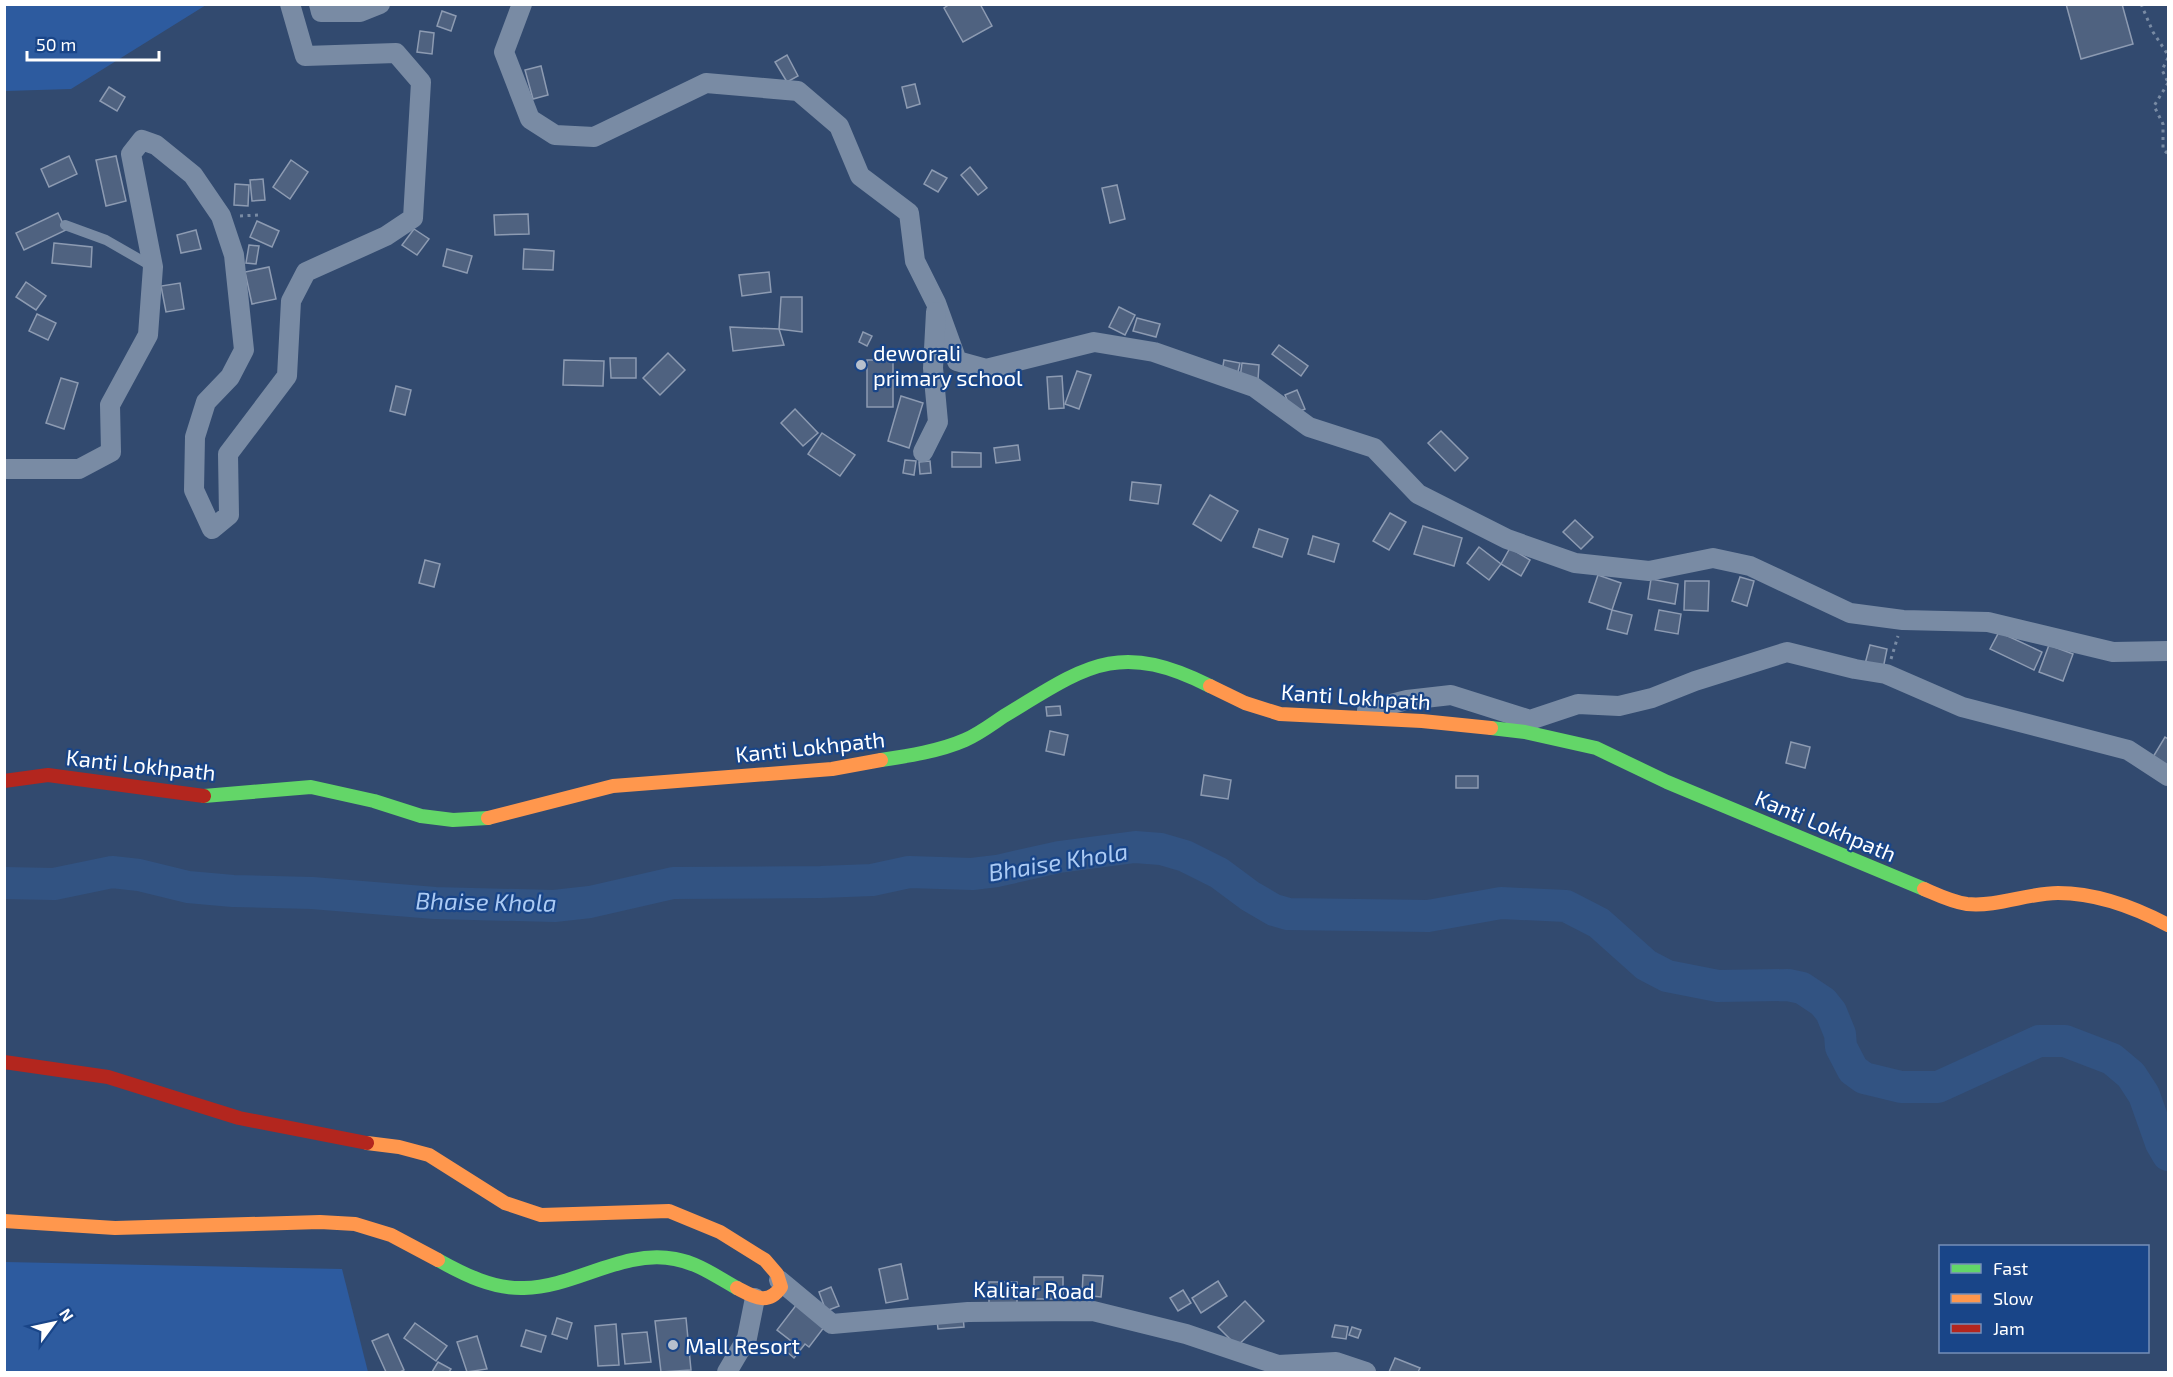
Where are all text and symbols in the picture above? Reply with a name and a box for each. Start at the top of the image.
scale bar [27,24,159,62]
text: 50 m [36,33,76,55]
place label: deworali primary school [873,339,1023,390]
marker: deworali primary school [854,358,868,372]
street label: Kanti Lokhpath [1280,678,1432,714]
street label: Kanti Lokhpath [734,725,886,767]
street label: Kanti Lokhpath [65,743,217,785]
street label: Kanti Lokhpath [1752,784,1900,866]
water label: Bhaise Khola [986,836,1130,886]
water label: Bhaise Khola [415,885,557,917]
legend [1939,1245,2149,1353]
text: Fast [1993,1257,2028,1279]
street label: Kalitar Road [973,1275,1095,1303]
text: Slow [1993,1287,2034,1309]
north arrow [24,1293,84,1353]
text: N [56,1305,78,1325]
text: Jam [1993,1317,2025,1339]
place label: Mall Resort [685,1332,800,1358]
marker: Mall Resort [666,1338,680,1352]

